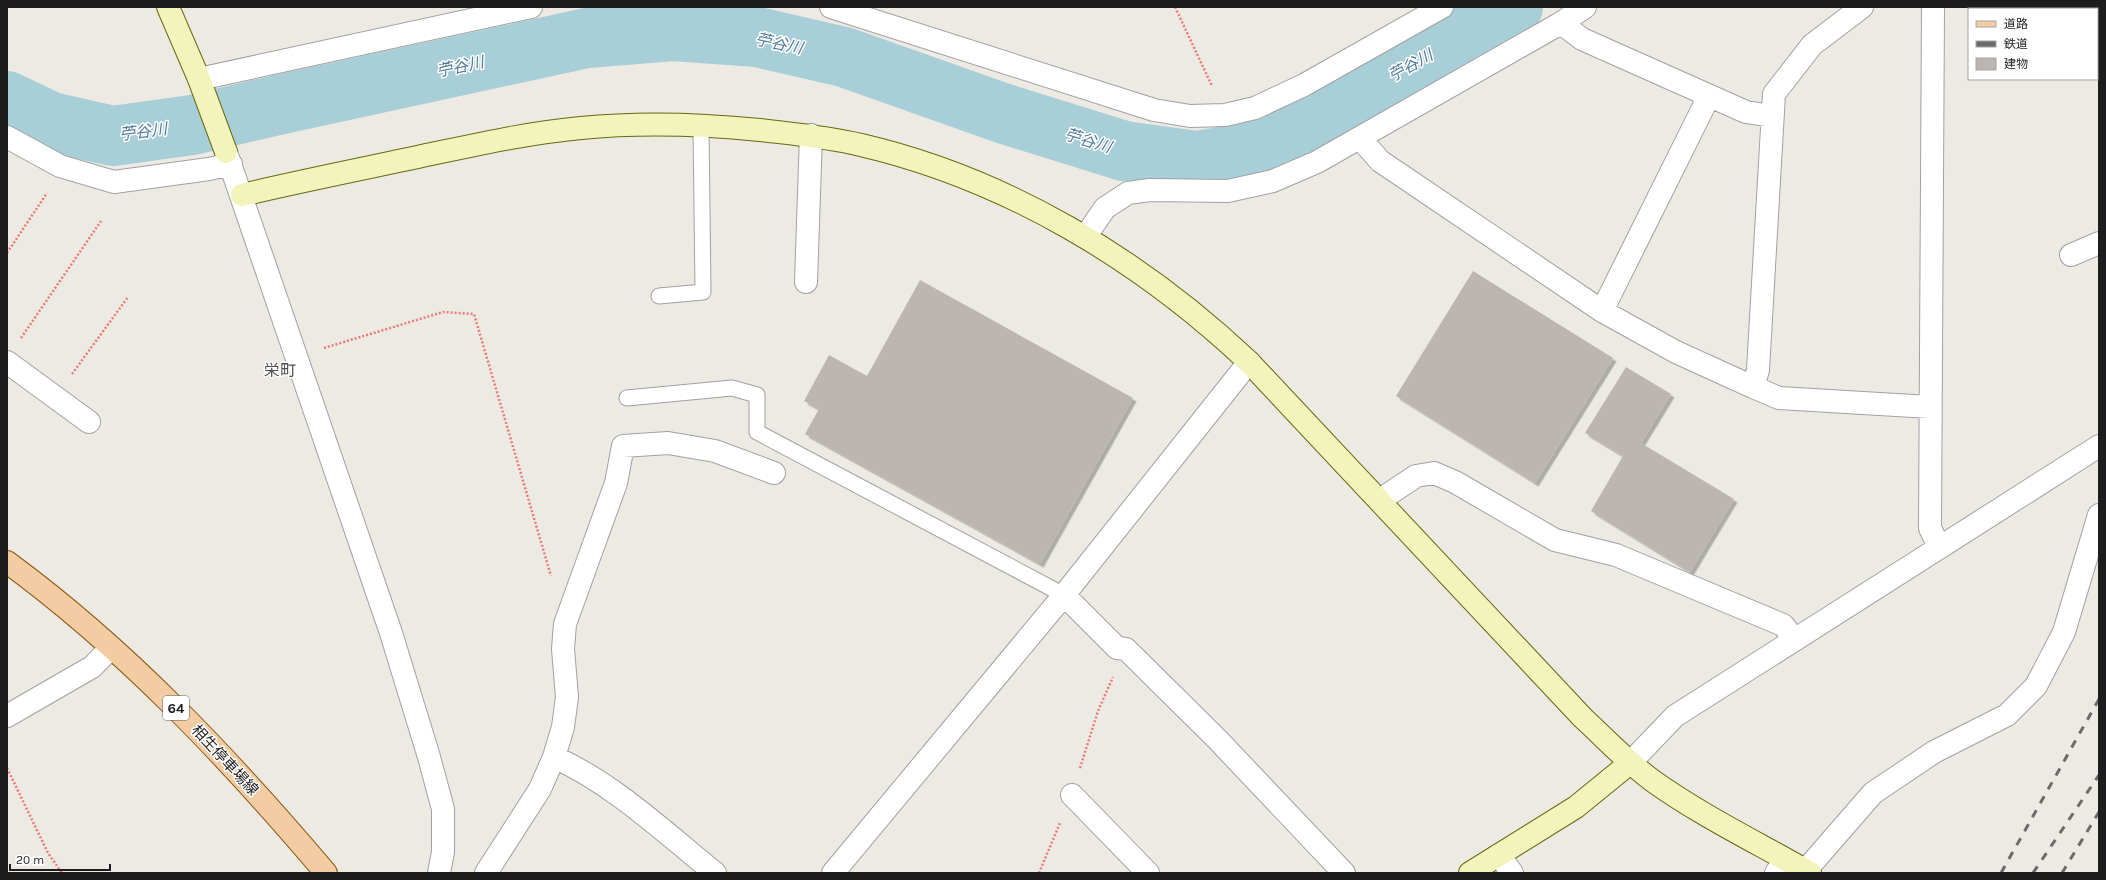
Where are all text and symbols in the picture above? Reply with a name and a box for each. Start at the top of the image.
legend [1968,8,2098,80]
text: 道路 [2004,17,2028,31]
water label: 苧谷川 [753,29,806,58]
text: 鉄道 [2004,37,2028,51]
water label: 苧谷川 [1385,45,1438,85]
water label: 苧谷川 [435,52,488,81]
text: 建物 [2004,57,2028,71]
water label: 苧谷川 [118,119,170,144]
water label: 苧谷川 [1062,124,1115,157]
district label: 栄町 [264,361,296,380]
road number: 64 [163,696,189,720]
street label: 相生停車場線 [188,721,262,799]
scale bar [10,846,110,872]
text: 20 m [16,853,44,867]

